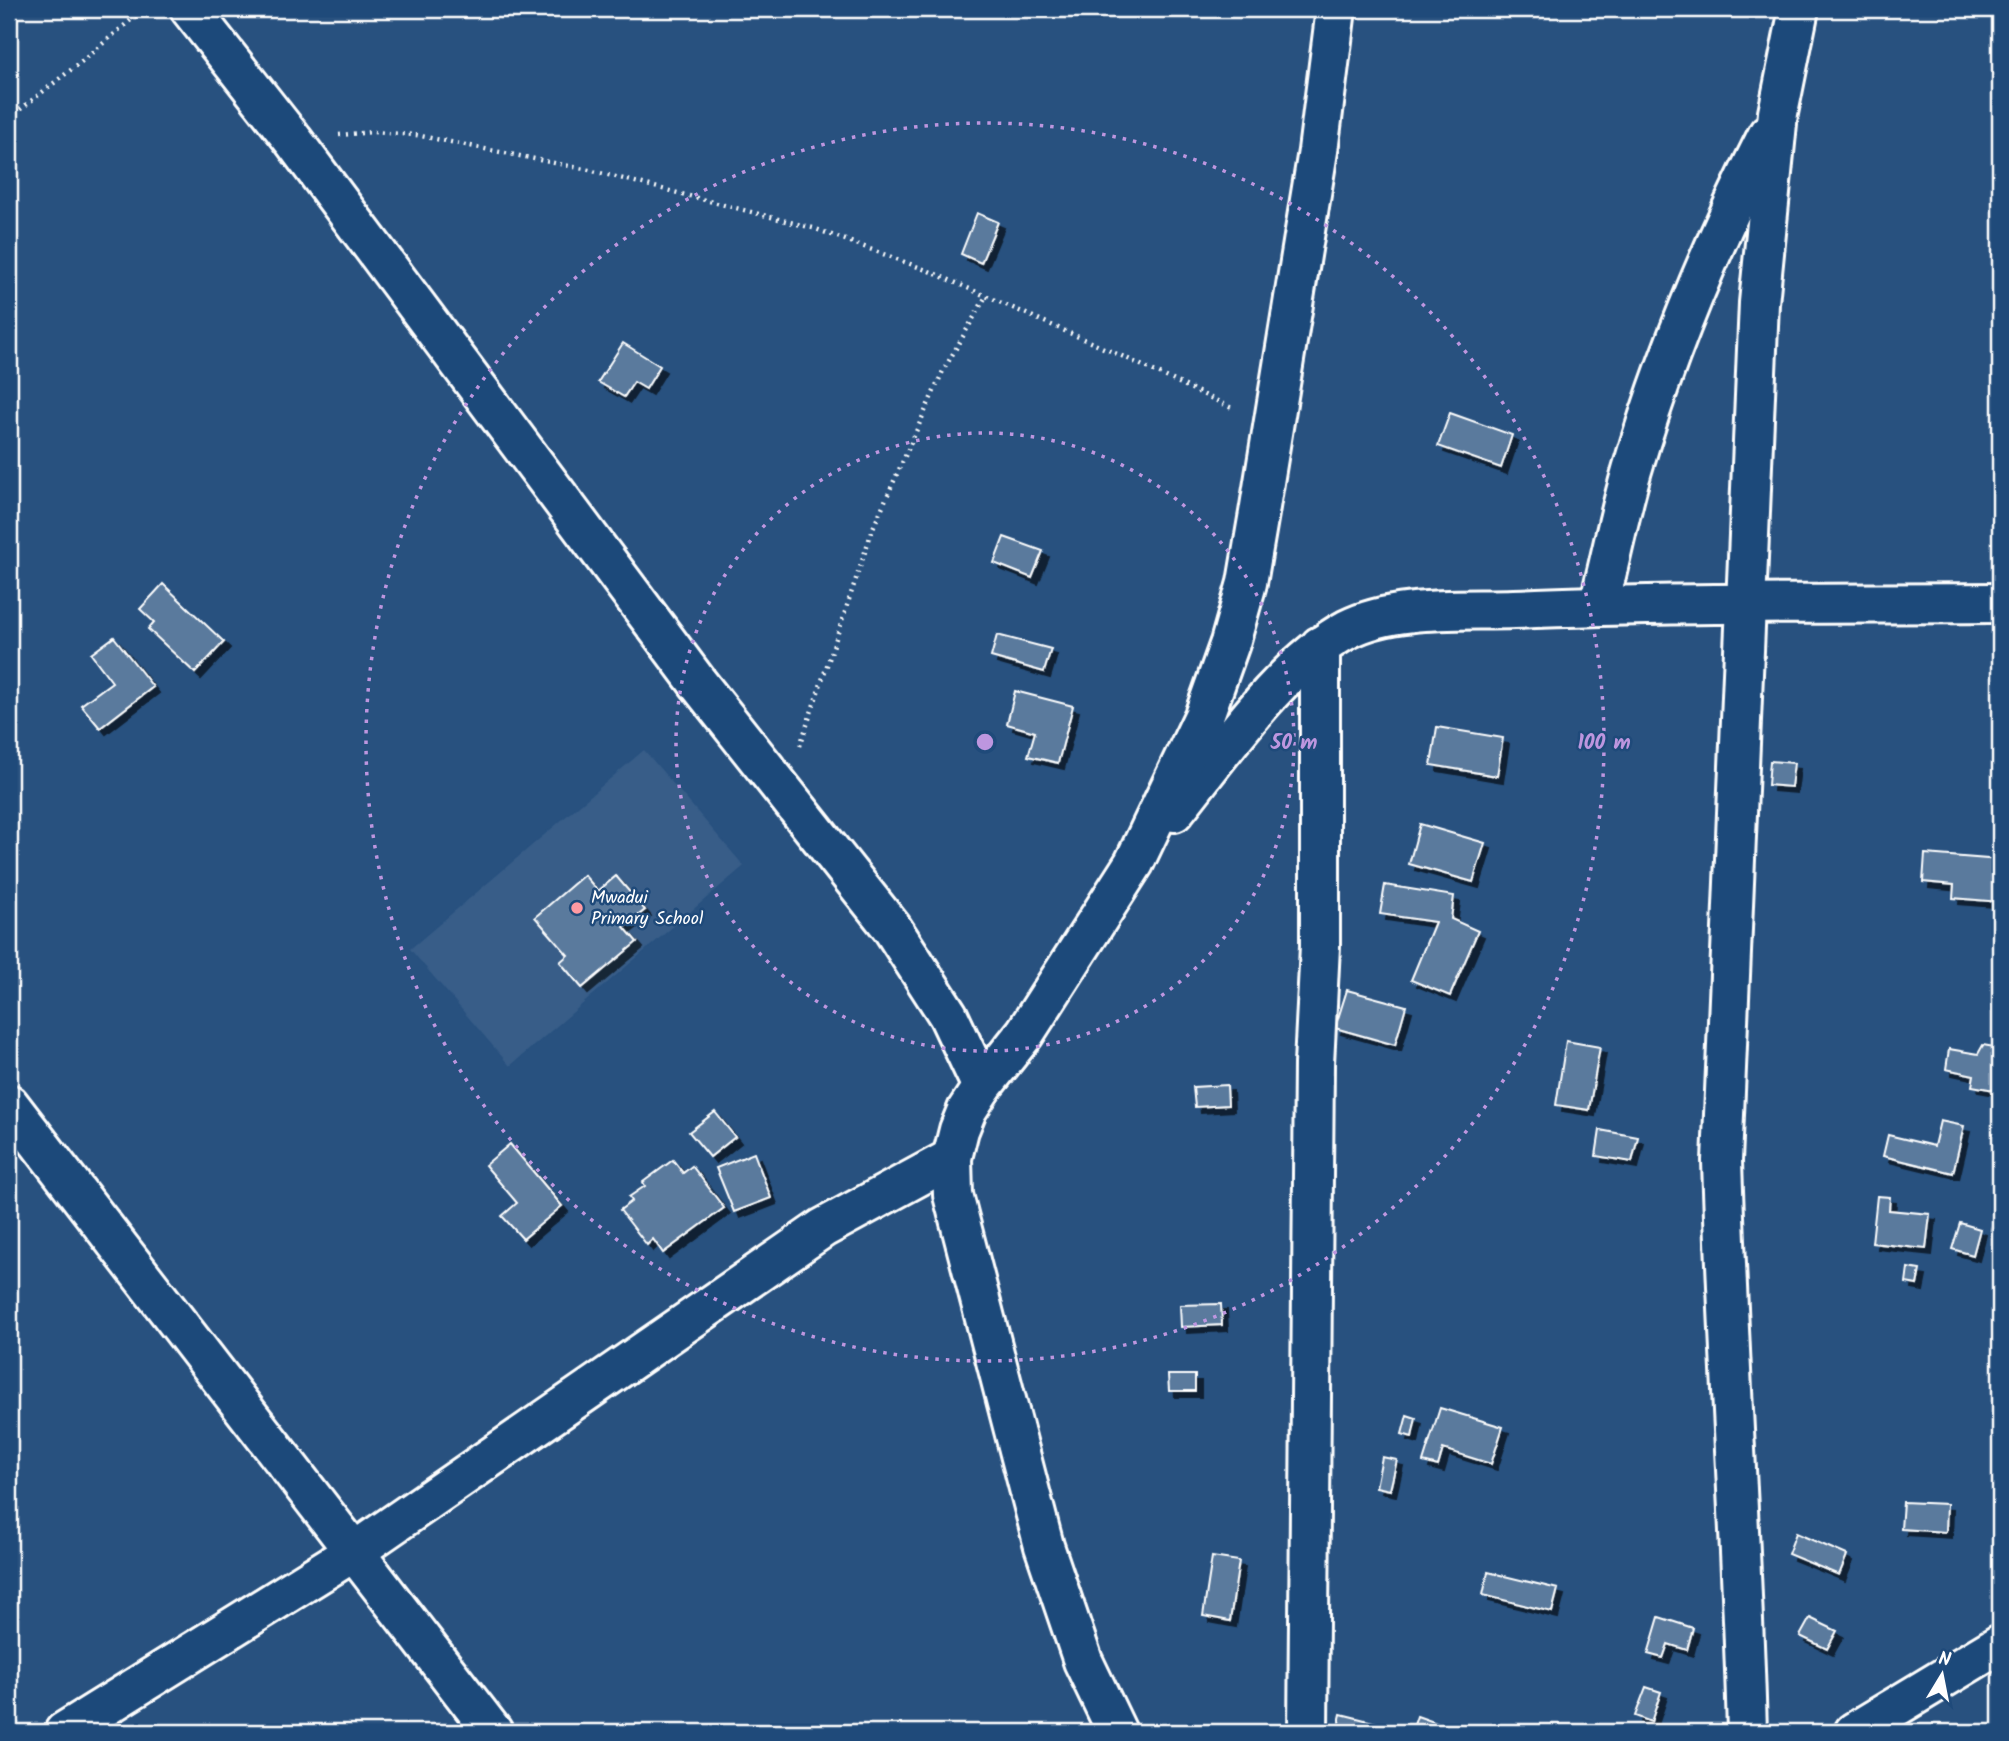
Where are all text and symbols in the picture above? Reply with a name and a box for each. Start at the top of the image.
text: 50 m [1270,727,1317,760]
text: 100 m [1577,727,1631,760]
centre of rings [973,730,997,754]
place label: Mwadui Primary School [591,884,704,934]
marker: Mwadui Primary School [569,900,585,916]
north arrow [1908,1640,1978,1710]
text: N [1936,1644,1953,1676]

